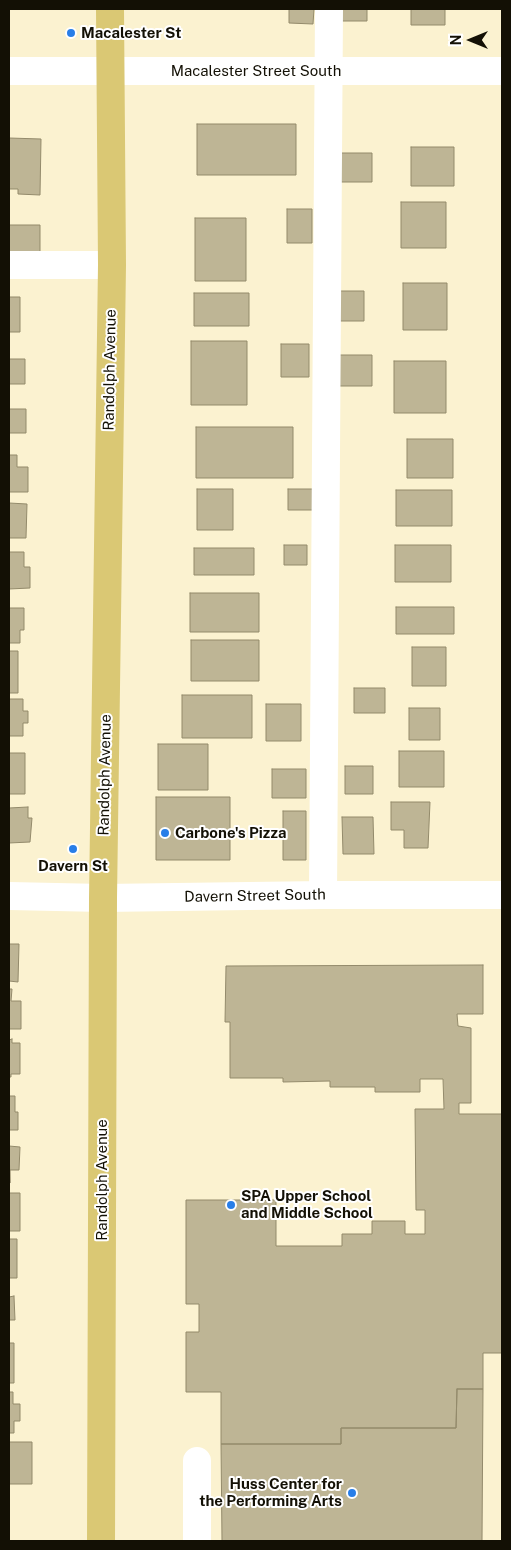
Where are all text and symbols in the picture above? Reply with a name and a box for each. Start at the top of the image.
north arrow [446,15,496,65]
place label: Macalester St [81,24,181,42]
marker: Macalester St [65,27,77,39]
text: N [448,35,464,45]
street label: Macalester Street South [171,62,341,80]
street label: Randolph Avenue [100,309,120,431]
street label: Randolph Avenue [95,714,115,836]
place label: Carbone's Pizza [175,824,286,842]
marker: Carbone's Pizza [159,827,171,839]
marker: Davern St [67,843,79,855]
place label: Davern St [38,857,108,875]
street label: Davern Street South [184,886,326,906]
street label: Randolph Avenue [93,1119,111,1241]
place label: SPA Upper School and Middle School [241,1187,373,1222]
marker: SPA Upper School and Middle School [225,1199,237,1211]
place label: Huss Center for the Performing Arts [199,1475,342,1510]
marker: Huss Center for the Performing Arts [346,1487,358,1499]

